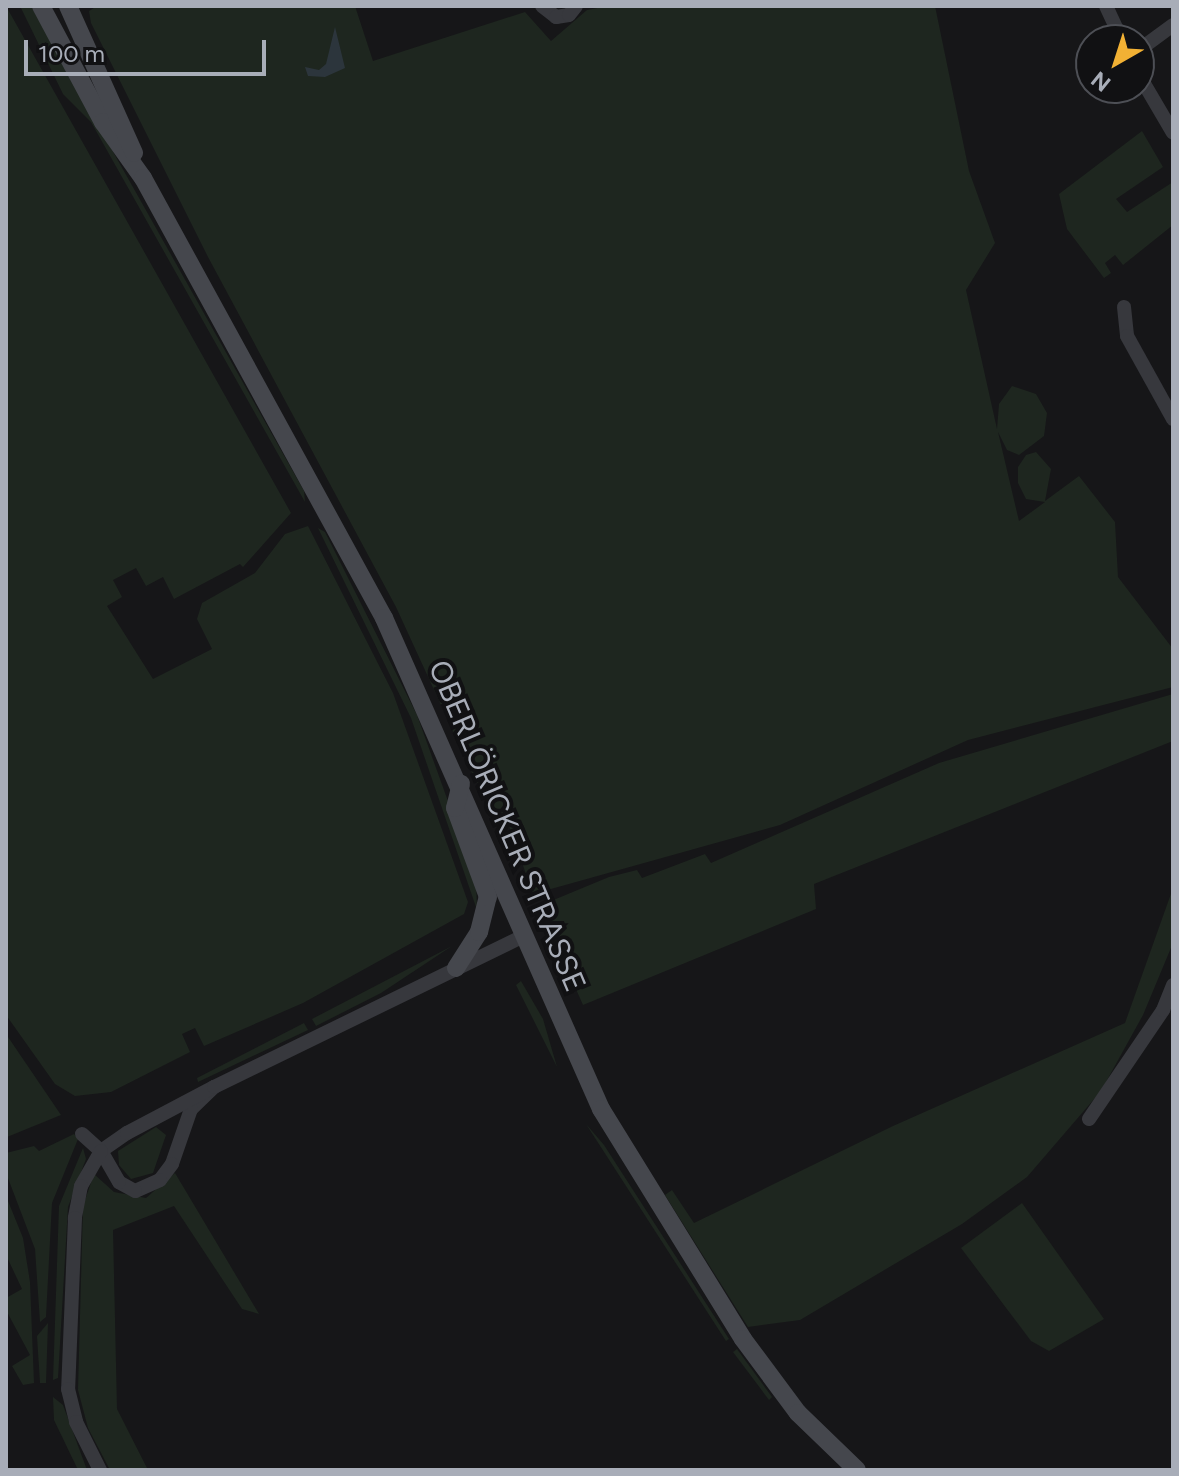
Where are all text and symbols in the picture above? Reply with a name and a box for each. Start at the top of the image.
scale bar [28,24,270,74]
north arrow [1075,24,1155,104]
text: 100 m [38,39,105,68]
text: N [1086,66,1116,97]
street label: OBERLÖRICKER STRASSE [421,655,593,997]

